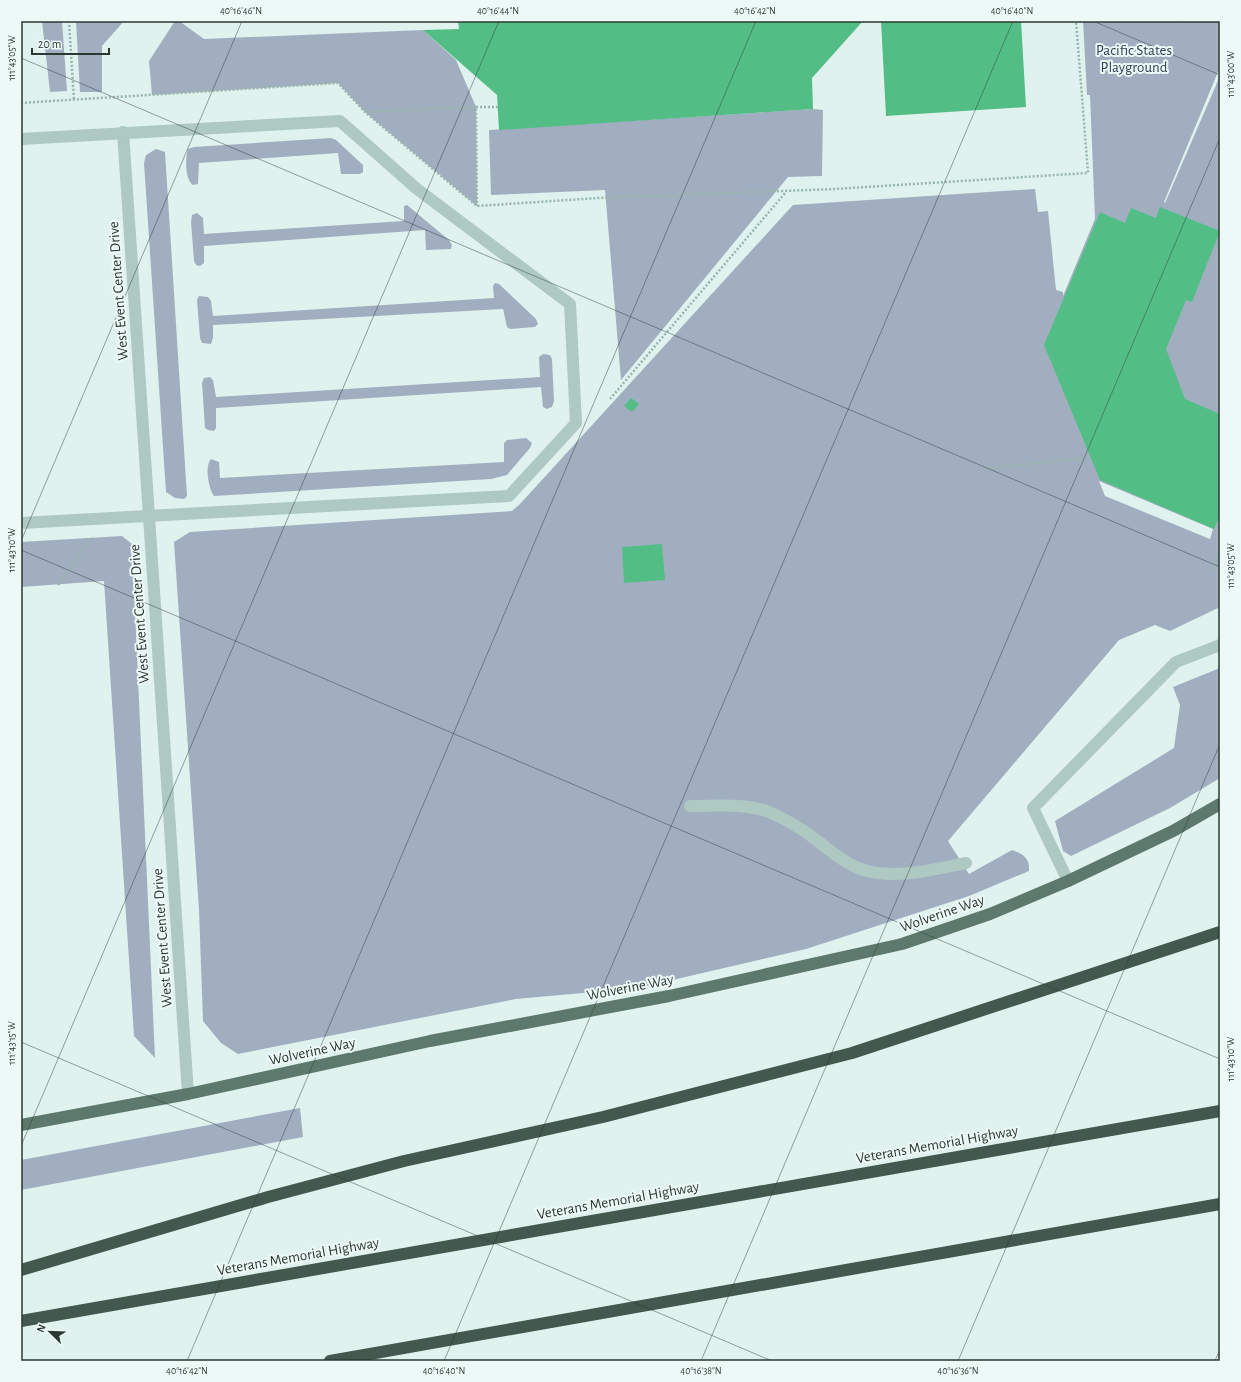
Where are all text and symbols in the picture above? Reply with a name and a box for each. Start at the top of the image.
text: 40°16'46"N [220,6,262,16]
text: 40°16'44"N [477,6,519,16]
text: 40°16'42"N [734,6,776,16]
text: 40°16'40"N [991,6,1033,16]
scale bar [32,30,109,56]
text: 111°43'05"W [7,35,17,81]
text: 20 m [38,38,61,50]
park label: Pacific States Playground [1096,43,1172,75]
text: 111°43'00"W [1226,51,1236,97]
street label: West Event Center Drive [106,221,131,361]
text: 111°43'10"W [7,528,17,572]
text: 111°43'05"W [1226,543,1236,589]
street label: West Event Center Drive [127,544,152,684]
street label: West Event Center Drive [150,868,175,1008]
street label: Wolverine Way [898,892,987,935]
street label: Wolverine Way [585,972,675,1003]
text: 111°43'15"W [7,1021,17,1065]
street label: Wolverine Way [267,1035,357,1068]
text: 111°43'10"W [1226,1037,1236,1081]
street label: Veterans Memorial Highway [855,1123,1020,1166]
street label: Veterans Memorial Highway [536,1179,701,1222]
street label: Veterans Memorial Highway [216,1235,381,1278]
north arrow [30,1312,70,1352]
text: N [35,1323,48,1334]
text: 40°16'42"N [166,1366,208,1376]
text: 40°16'40"N [423,1366,465,1376]
text: 40°16'38"N [680,1366,722,1376]
text: 40°16'36"N [937,1366,979,1376]

